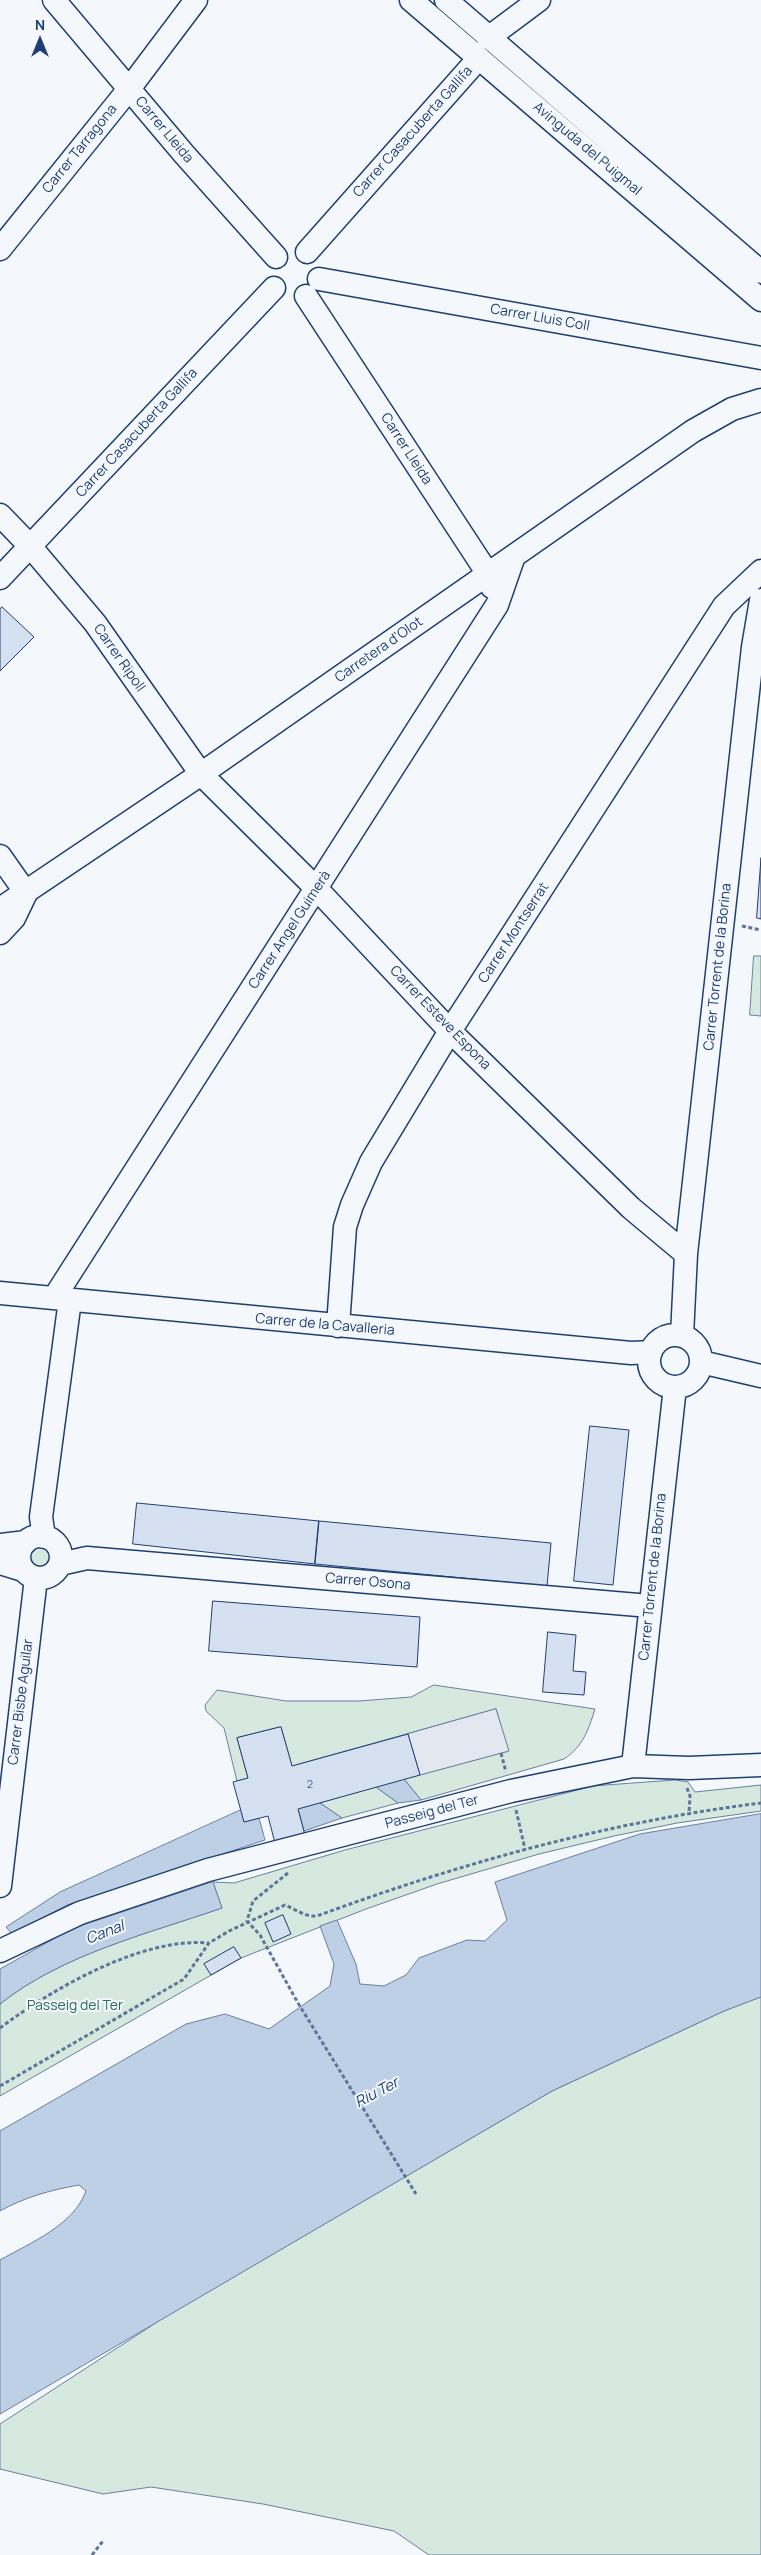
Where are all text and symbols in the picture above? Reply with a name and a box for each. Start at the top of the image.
north arrow [15,15,65,65]
text: N [35,15,45,34]
street label: Carrer Casacuberta Gallifa [350,63,476,201]
street label: Carrer Lleida [131,93,197,167]
street label: Avinguda del Puigmal [529,99,645,199]
street label: Carrer Tarragona [39,101,121,197]
street label: Carrer Lluis Coll [489,301,591,335]
street label: Carrer Casacuberta Gallifa [73,365,201,501]
street label: Carrer Lleida [377,410,435,488]
street label: Carretera d'Olot [332,613,426,687]
street label: Carrer Ripoll [89,621,149,695]
street label: Carrer Angel Guimerà [246,868,334,992]
street label: Carrer Montserrat [475,880,553,986]
street label: Carrer Torrent de la Borina [701,882,735,1052]
street label: Carrer Esteve Espona [386,962,494,1074]
street label: Carrer de la Cavalleria [255,1311,395,1339]
street label: Carrer Torrent de la Borina [636,1492,670,1662]
street label: Carrer Osona [325,1570,411,1594]
street label: Carrer Bisbe Aguilar [5,1638,37,1766]
house number: 2 [307,1778,313,1792]
street label: Passeig del Ter [383,1791,481,1833]
water label: Canal [83,1917,127,1949]
park label: Passeig del Ter [27,1998,123,2014]
water label: Riu Ter [352,2074,402,2112]

